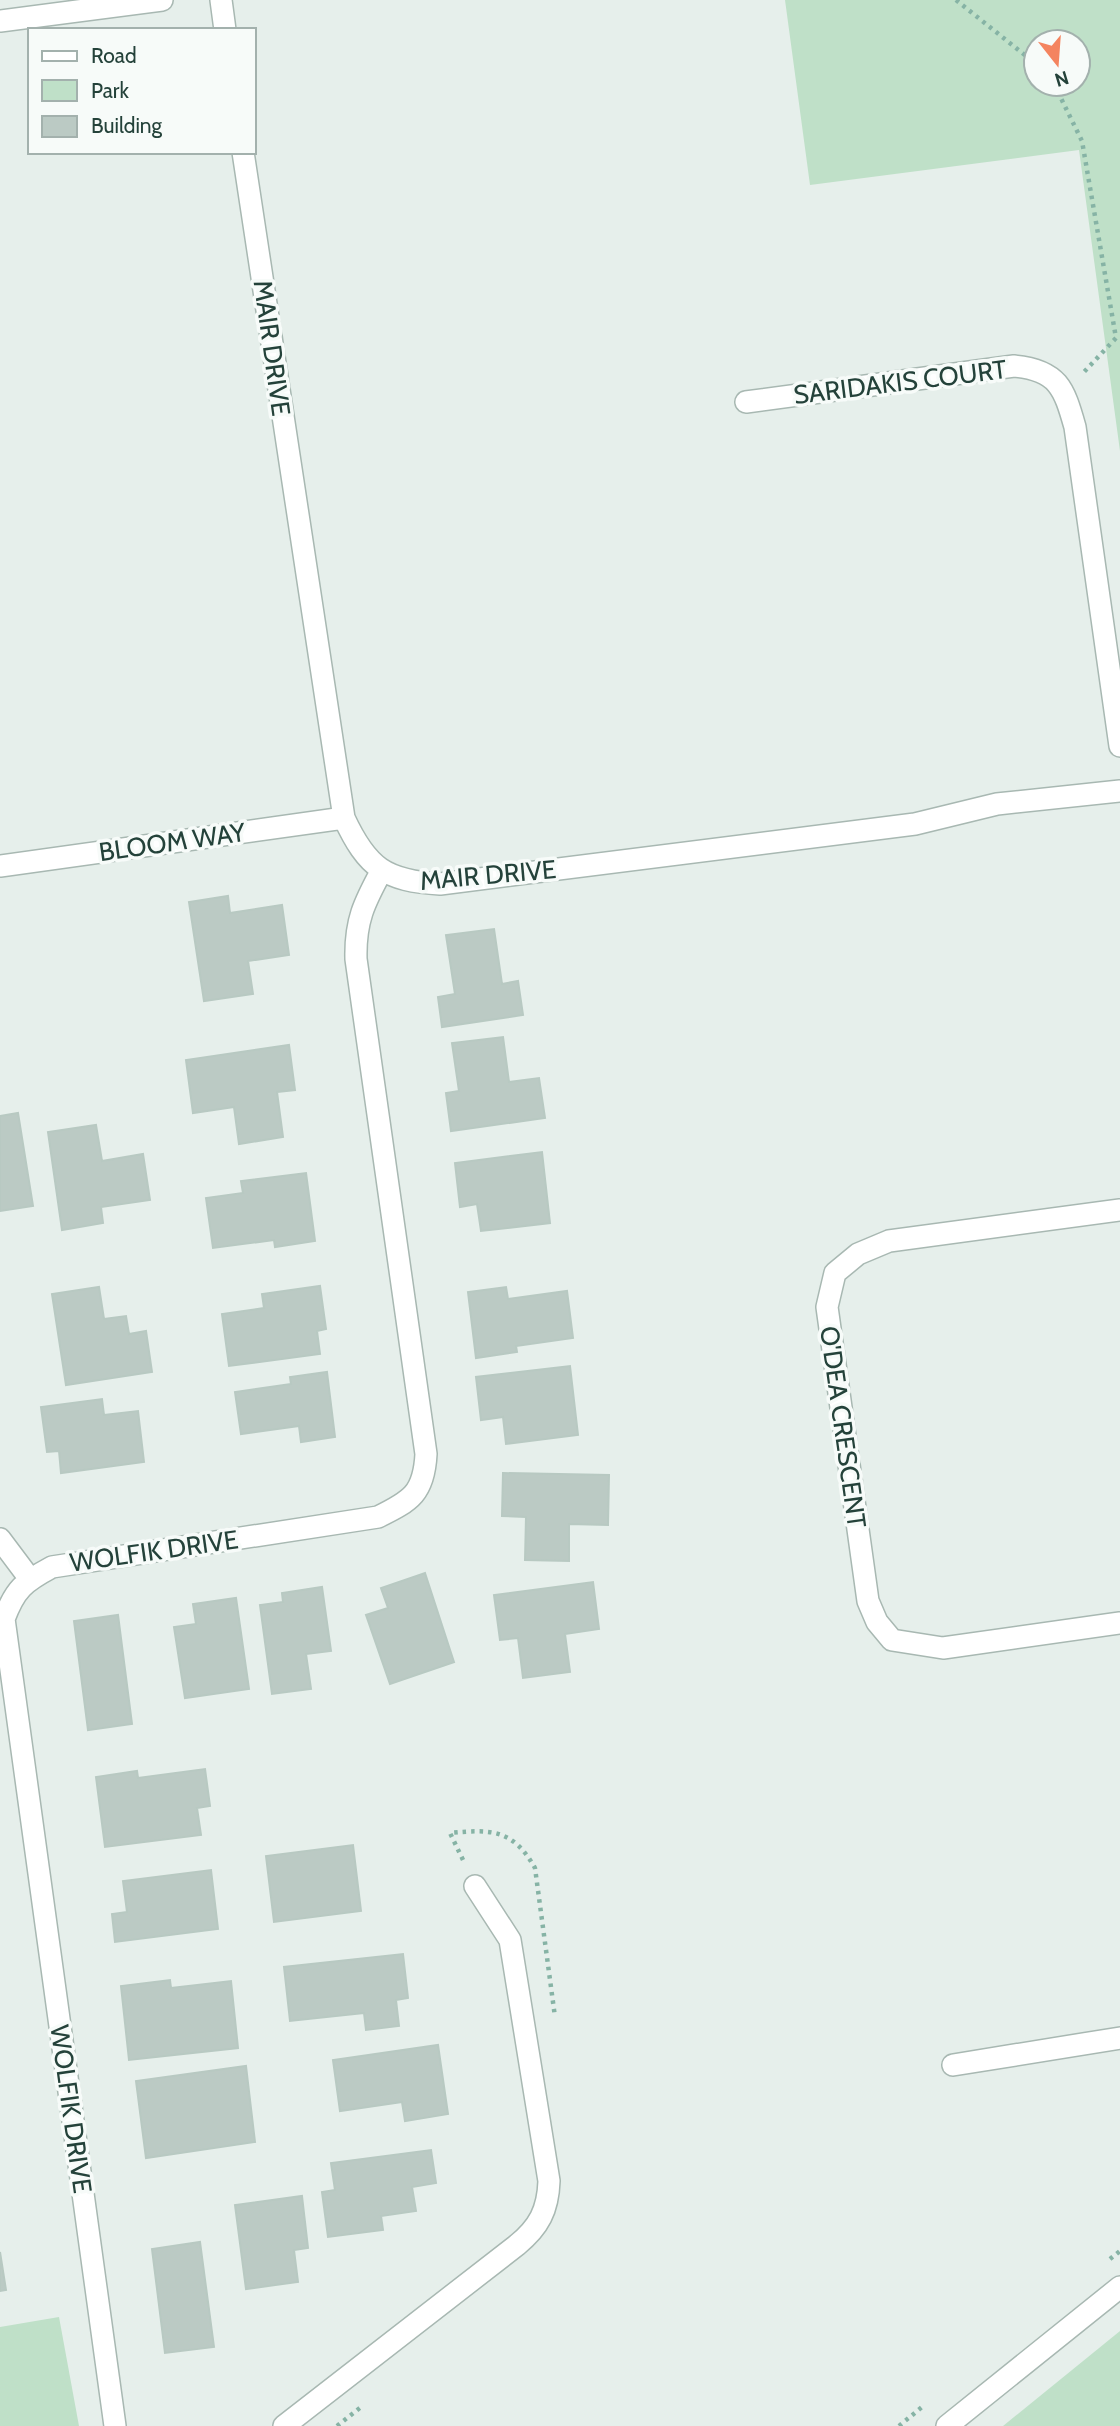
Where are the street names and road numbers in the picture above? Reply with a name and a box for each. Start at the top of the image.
street label: MAIR DRIVE [247,278,297,418]
street label: SARIDAKIS COURT [792,353,1008,411]
street label: BLOOM WAY [97,816,248,868]
street label: MAIR DRIVE [418,853,558,897]
street label: O'DEA CRESCENT [813,1324,873,1530]
street label: WOLFIK DRIVE [68,1523,240,1579]
street label: WOLFIK DRIVE [43,2023,99,2195]

